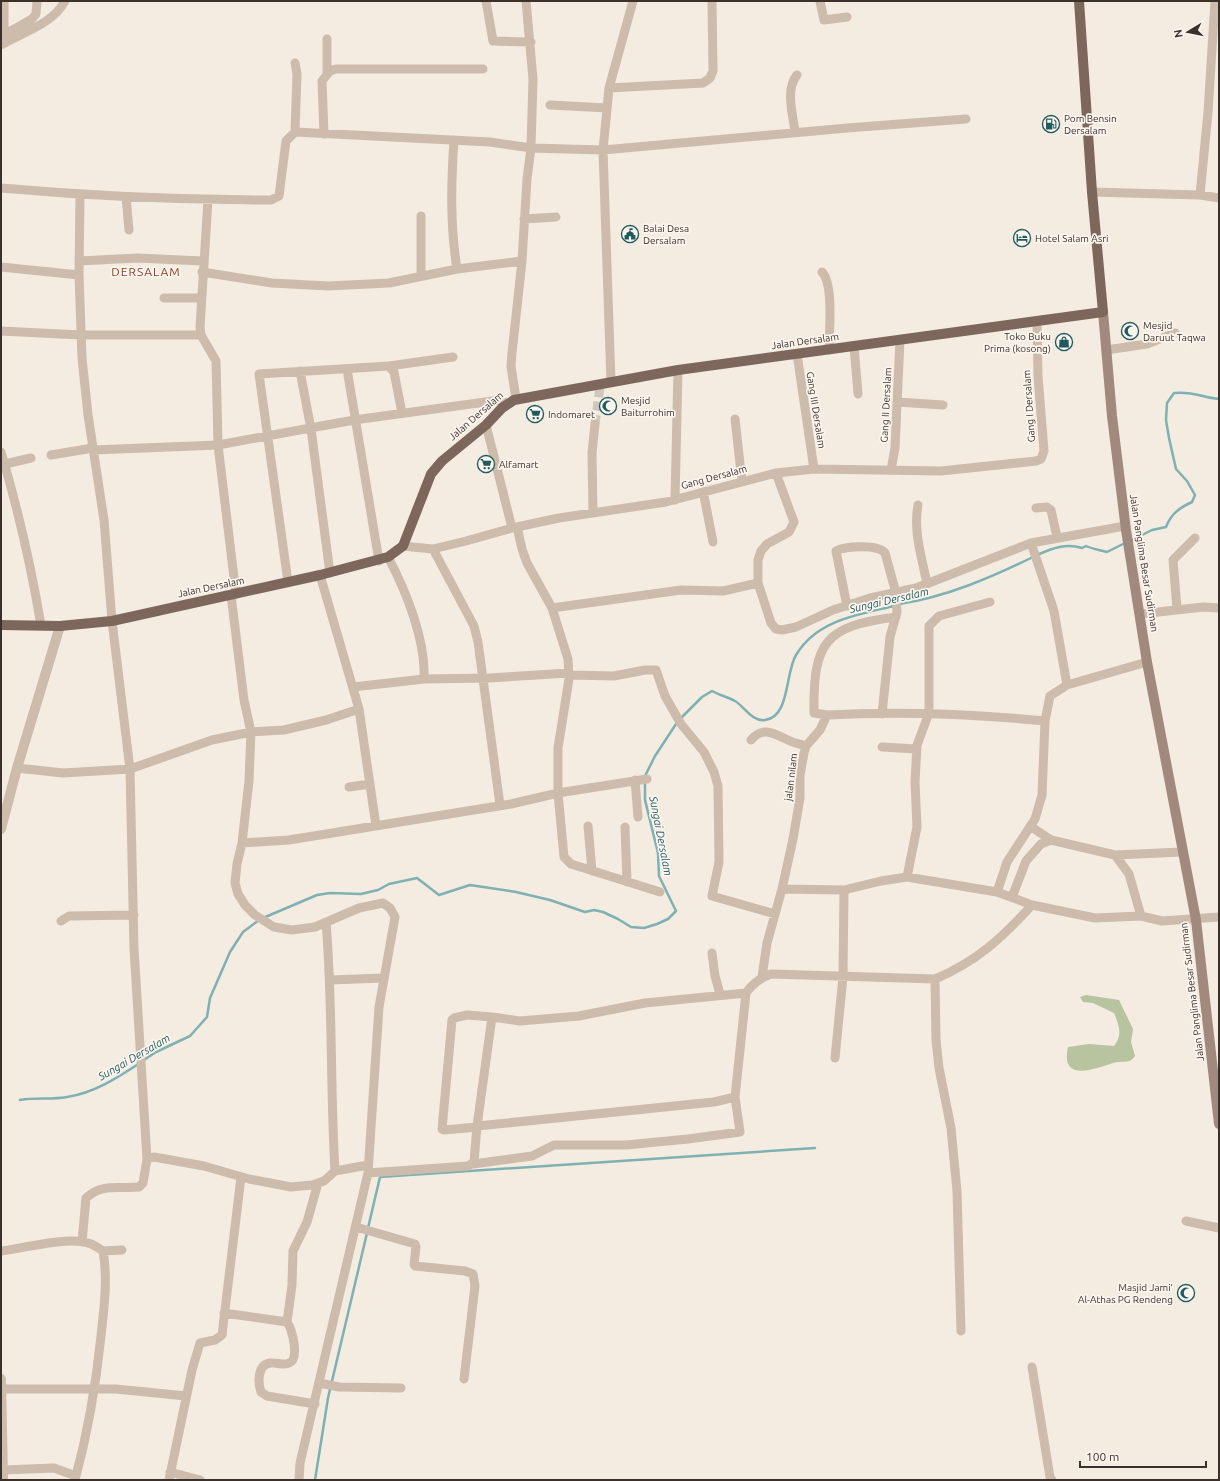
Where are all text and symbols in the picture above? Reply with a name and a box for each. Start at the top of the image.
north arrow [1168,12,1208,52]
text: N [1172,29,1185,39]
place label: Pom Bensin Dersalam [1064,113,1117,136]
fuel station icon: Pom Bensin Dersalam [1041,114,1061,134]
place label: Balai Desa Dersalam [643,223,689,246]
public building icon: Balai Desa Dersalam [620,224,640,244]
hotel icon: Hotel Salam Asri [1012,228,1032,248]
place label: Hotel Salam Asri [1035,233,1108,244]
district label: DERSALAM [111,265,181,278]
place label: Mesjid Daruut Taqwa [1143,320,1206,343]
mosque icon: Mesjid Daruut Taqwa [1120,321,1140,341]
street label: Jalan Dersalam [771,331,839,351]
place label: Toko Buku Prima (kosong) [984,331,1051,354]
shop icon: Toko Buku Prima (kosong) [1054,332,1074,352]
street label: Gang II Dersalam [879,367,893,443]
street label: Gang I Dersalam [1021,369,1037,443]
street label: Gang III Dersalam [804,371,828,449]
street label: Jalan Dersalam [447,390,505,442]
place label: Mesjid Baiturrohim [621,395,675,418]
mosque icon: Mesjid Baiturrohim [598,396,618,416]
supermarket icon: Indomaret [525,404,545,424]
place label: Indomaret [548,409,595,420]
supermarket icon: Alfamart [476,454,496,474]
place label: Alfamart [499,459,539,470]
street label: Gang Dersalam [680,463,748,491]
street label: Jalan Panglima Besar Sudirman [1128,493,1160,633]
street label: Jalan Dersalam [177,575,245,599]
water label: Sungai Dersalam [847,585,930,615]
street label: jalan nilam [782,753,799,802]
water label: Sungai Dersalam [647,794,675,877]
street label: Jalan Panglima Besar Sudirman [1178,922,1206,1062]
water label: Sungai Dersalam [95,1032,172,1083]
place label: Masjid Jami' Al-Athas PG Rendeng [1078,1282,1173,1305]
mosque icon: Masjid Jami' Al-Athas PG Rendeng [1176,1283,1196,1303]
scale bar [1080,1443,1206,1469]
text: 100 m [1086,1450,1119,1463]

